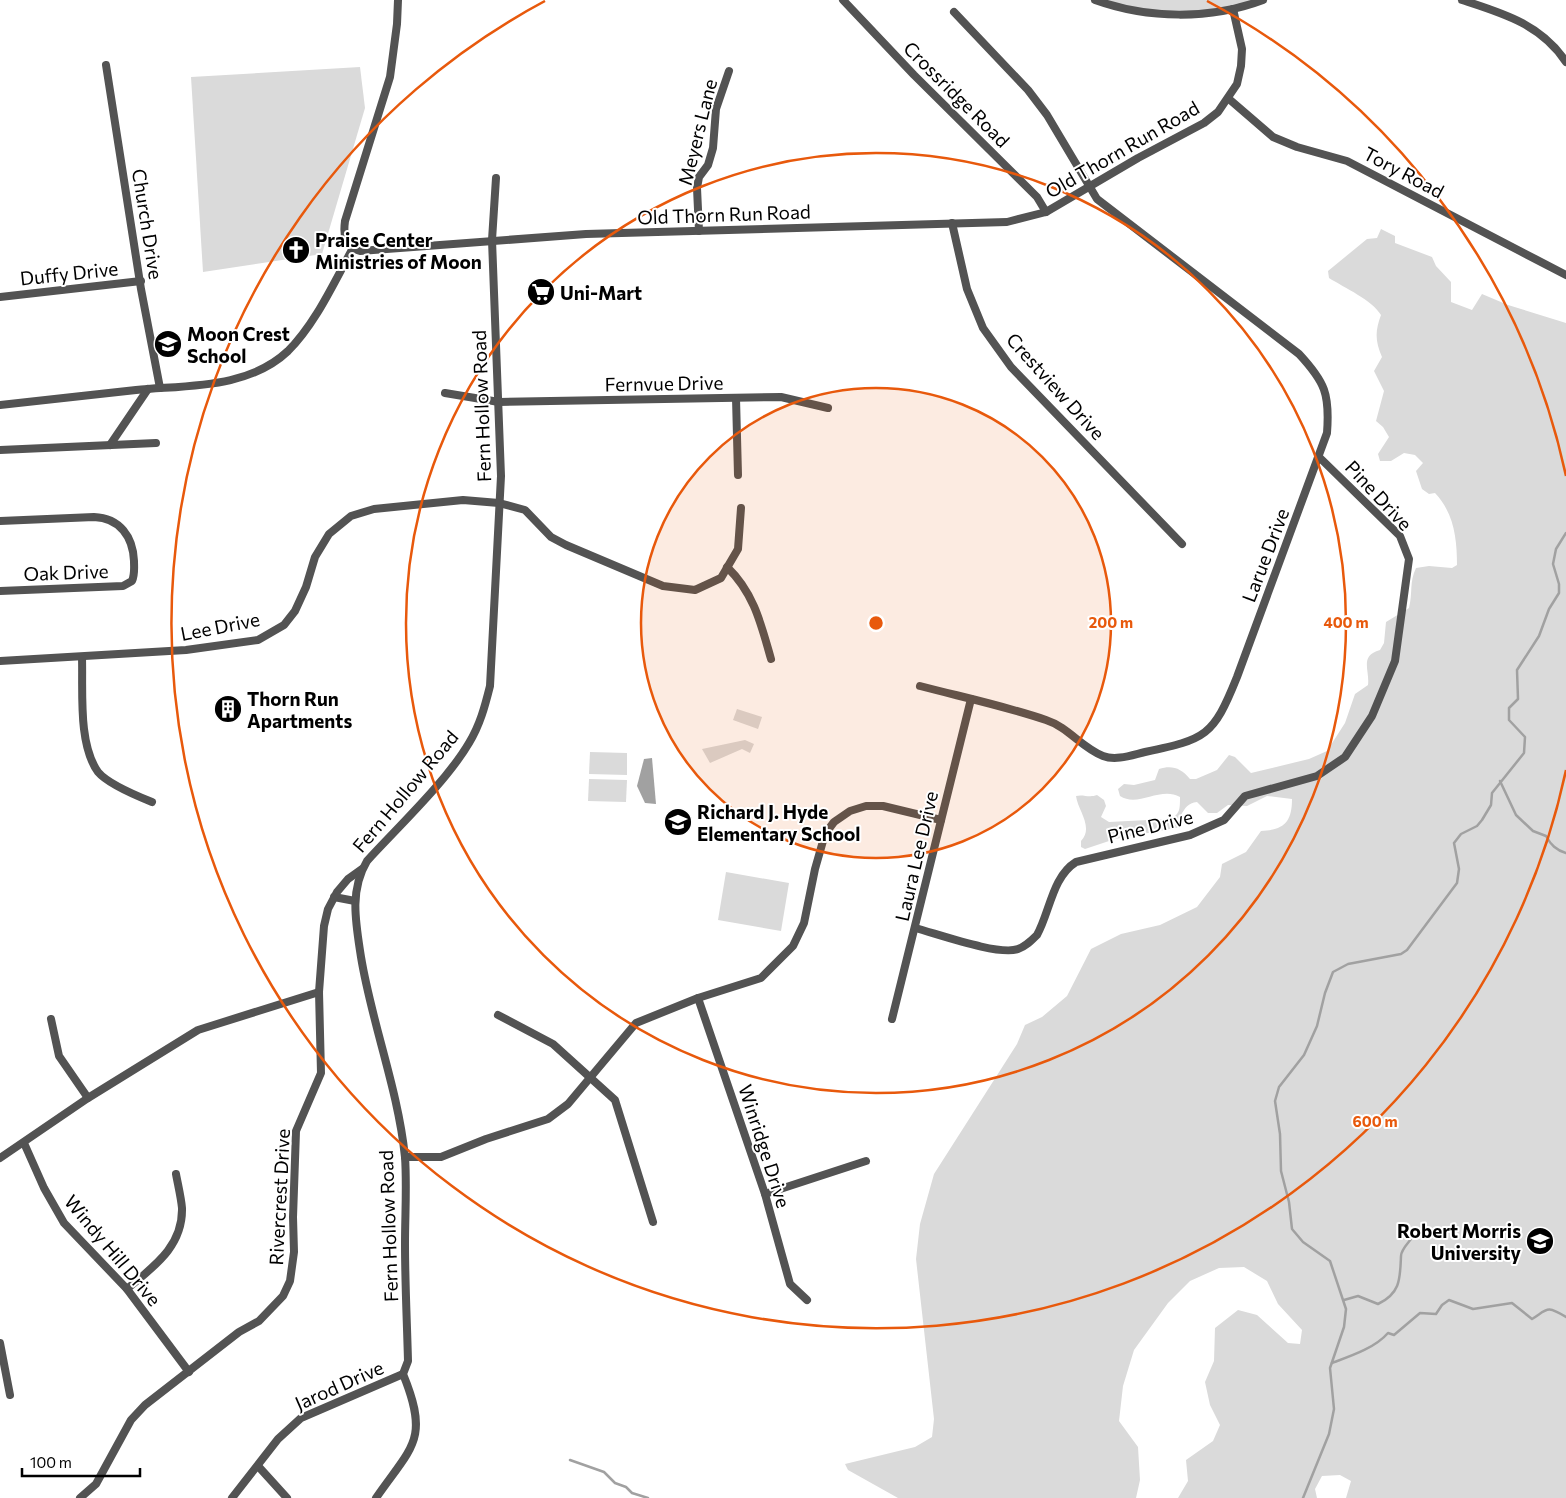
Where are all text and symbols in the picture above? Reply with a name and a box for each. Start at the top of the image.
street label: Crossridge Road [899,36,1015,152]
street label: Meyers Lane [673,76,721,188]
street label: Old Thorn Run Road [1041,96,1203,202]
street label: Tory Road [1360,141,1448,203]
street label: Church Drive [128,167,168,281]
street label: Old Thorn Run Road [637,199,811,229]
place label: Praise Center Ministries of Moon [315,228,482,273]
church icon: Praise Center Ministries of Moon [281,235,311,265]
street label: Duffy Drive [19,256,119,290]
supermarket icon: Uni-Mart [526,277,556,307]
place label: Uni-Mart [560,281,642,304]
place label: Moon Crest School [187,322,290,367]
street label: Crestview Drive [1002,328,1110,444]
school or university icon: Moon Crest School [153,329,183,359]
street label: Fern Hollow Road [467,330,495,482]
street label: Fernvue Drive [604,370,724,396]
street label: Pine Drive [1341,455,1417,535]
street label: Larue Drive [1237,505,1293,605]
street label: Oak Drive [23,559,109,585]
street label: Lee Drive [178,607,262,645]
text: 200 m [1089,613,1133,631]
text: 400 m [1323,613,1369,631]
centre of rings [867,614,885,632]
place label: Thorn Run Apartments [247,687,352,732]
building icon: Thorn Run Apartments [213,694,243,724]
street label: Fern Hollow Road [347,725,463,857]
street label: Laura Lee Drive [890,789,942,923]
place label: Richard J. Hyde Elementary School [697,800,861,845]
street label: Pine Drive [1105,804,1195,848]
school or university icon: Richard J. Hyde Elementary School [663,807,693,837]
street label: Winridge Drive [734,1081,796,1211]
text: 600 m [1352,1112,1398,1130]
street label: Rivercrest Drive [264,1128,294,1266]
street label: Fern Hollow Road [374,1150,402,1302]
street label: Windy Hill Drive [60,1190,166,1310]
place label: Robert Morris University [1397,1219,1522,1264]
school or university icon: Robert Morris University [1525,1226,1555,1256]
street label: Jarod Drive [291,1355,387,1415]
scale bar [22,1446,140,1478]
text: 100 m [30,1453,72,1471]

